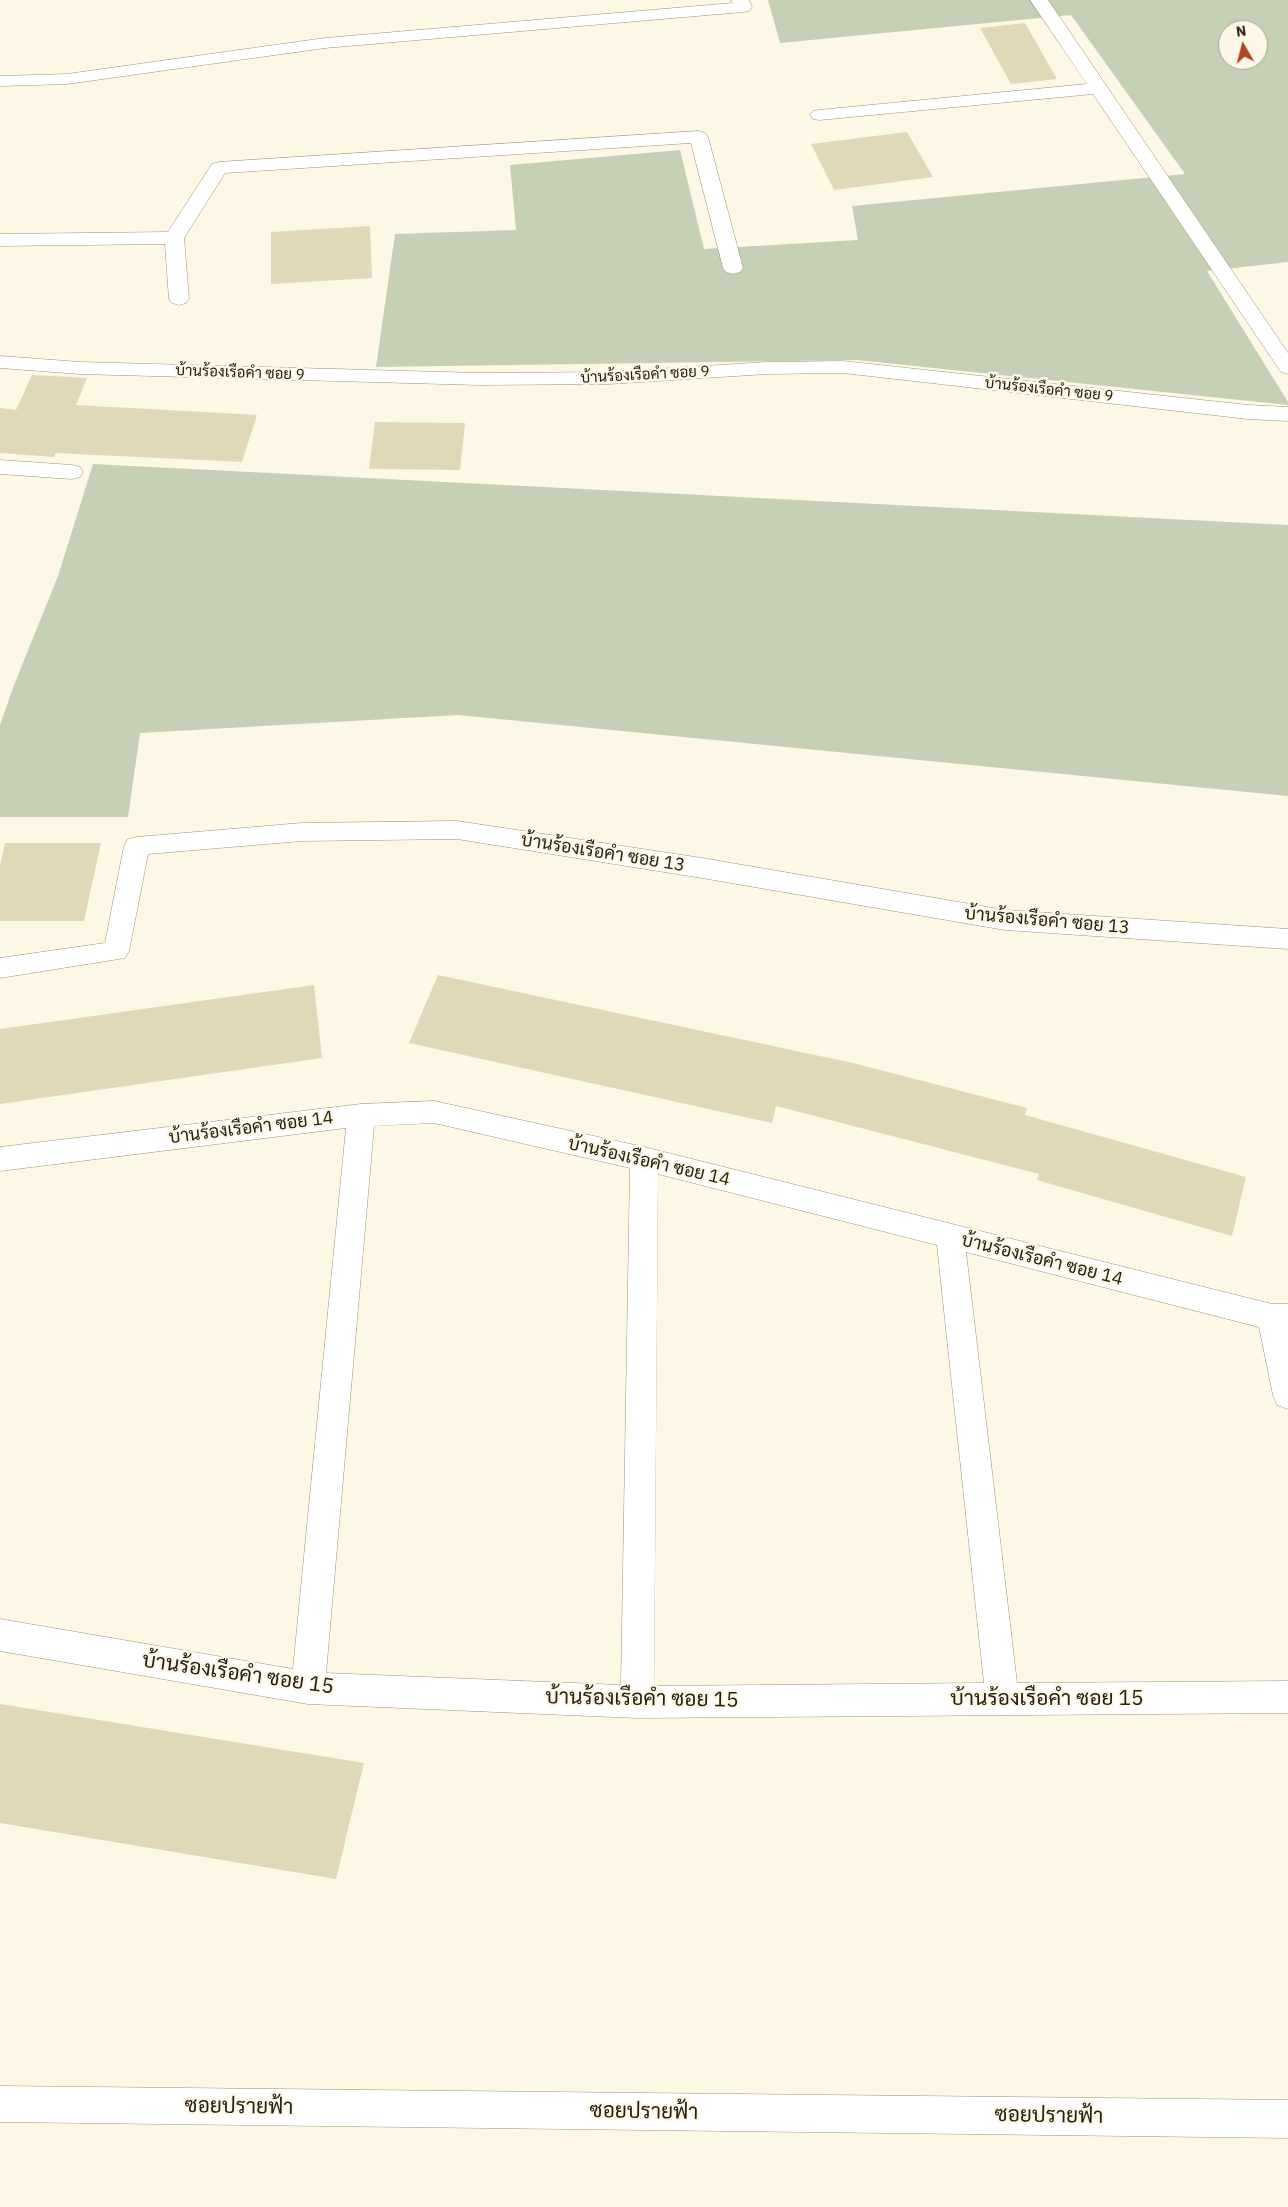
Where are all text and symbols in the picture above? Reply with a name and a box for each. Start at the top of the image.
north arrow [1218,20,1268,70]
text: N [1235,22,1247,41]
street label: บ้านร้องเรือคำ ซอย 9 [175,362,305,384]
street label: บ้านร้องเรือคำ ซอย 9 [580,363,710,387]
street label: บ้านร้องเรือคำ ซอย 9 [984,374,1114,406]
street label: บ้านร้องเรือคำ ซอย 13 [519,829,687,877]
street label: บ้านร้องเรือคำ ซอย 13 [964,903,1130,939]
street label: บ้านร้องเรือคำ ซอย 14 [167,1107,335,1149]
street label: บ้านร้องเรือคำ ซอย 14 [566,1133,732,1191]
street label: บ้านร้องเรือคำ ซอย 14 [959,1229,1125,1291]
street label: บ้านร้องเรือคำ ซอย 15 [141,1648,335,1700]
street label: บ้านร้องเรือคำ ซอย 15 [545,1685,739,1713]
street label: บ้านร้องเรือคำ ซอย 15 [950,1686,1144,1712]
street label: ซอยปรายฟ้า [184,2093,294,2121]
street label: ซอยปรายฟ้า [589,2098,699,2126]
street label: ซอยปรายฟ้า [994,2102,1104,2130]

